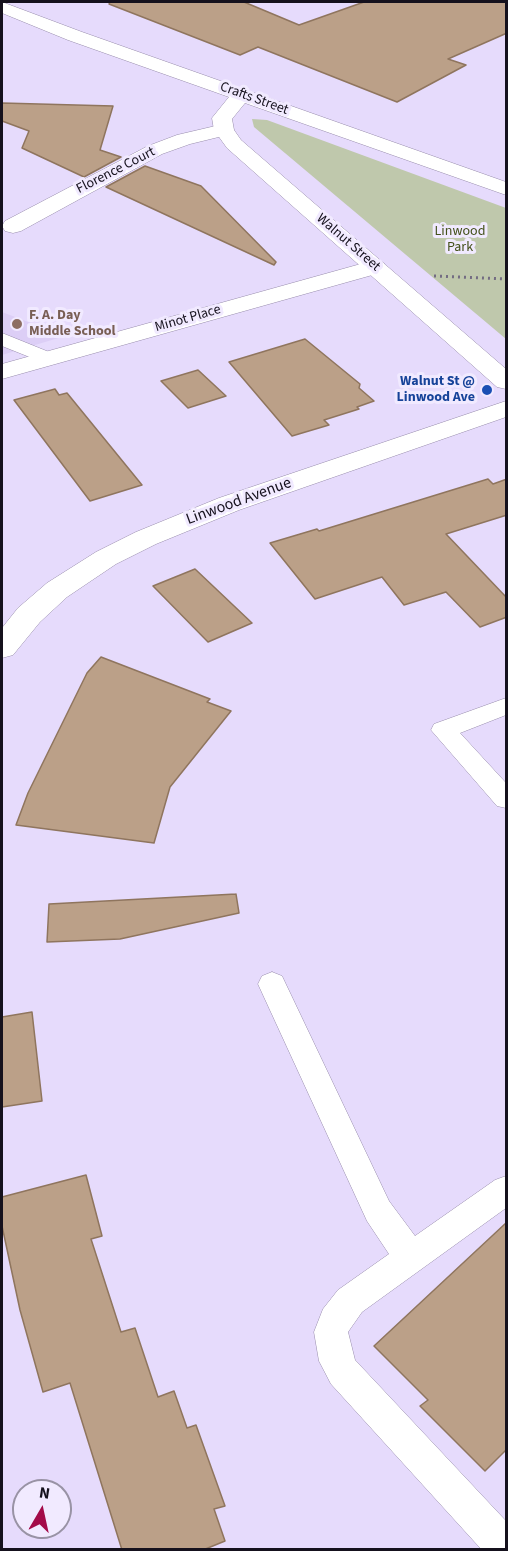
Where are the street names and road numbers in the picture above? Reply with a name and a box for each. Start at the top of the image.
street label: Crafts Street [218,79,290,119]
street label: Florence Court [74,144,158,198]
street label: Walnut Street [313,211,383,275]
street label: Minot Place [153,302,223,336]
street label: Linwood Avenue [184,474,294,530]

